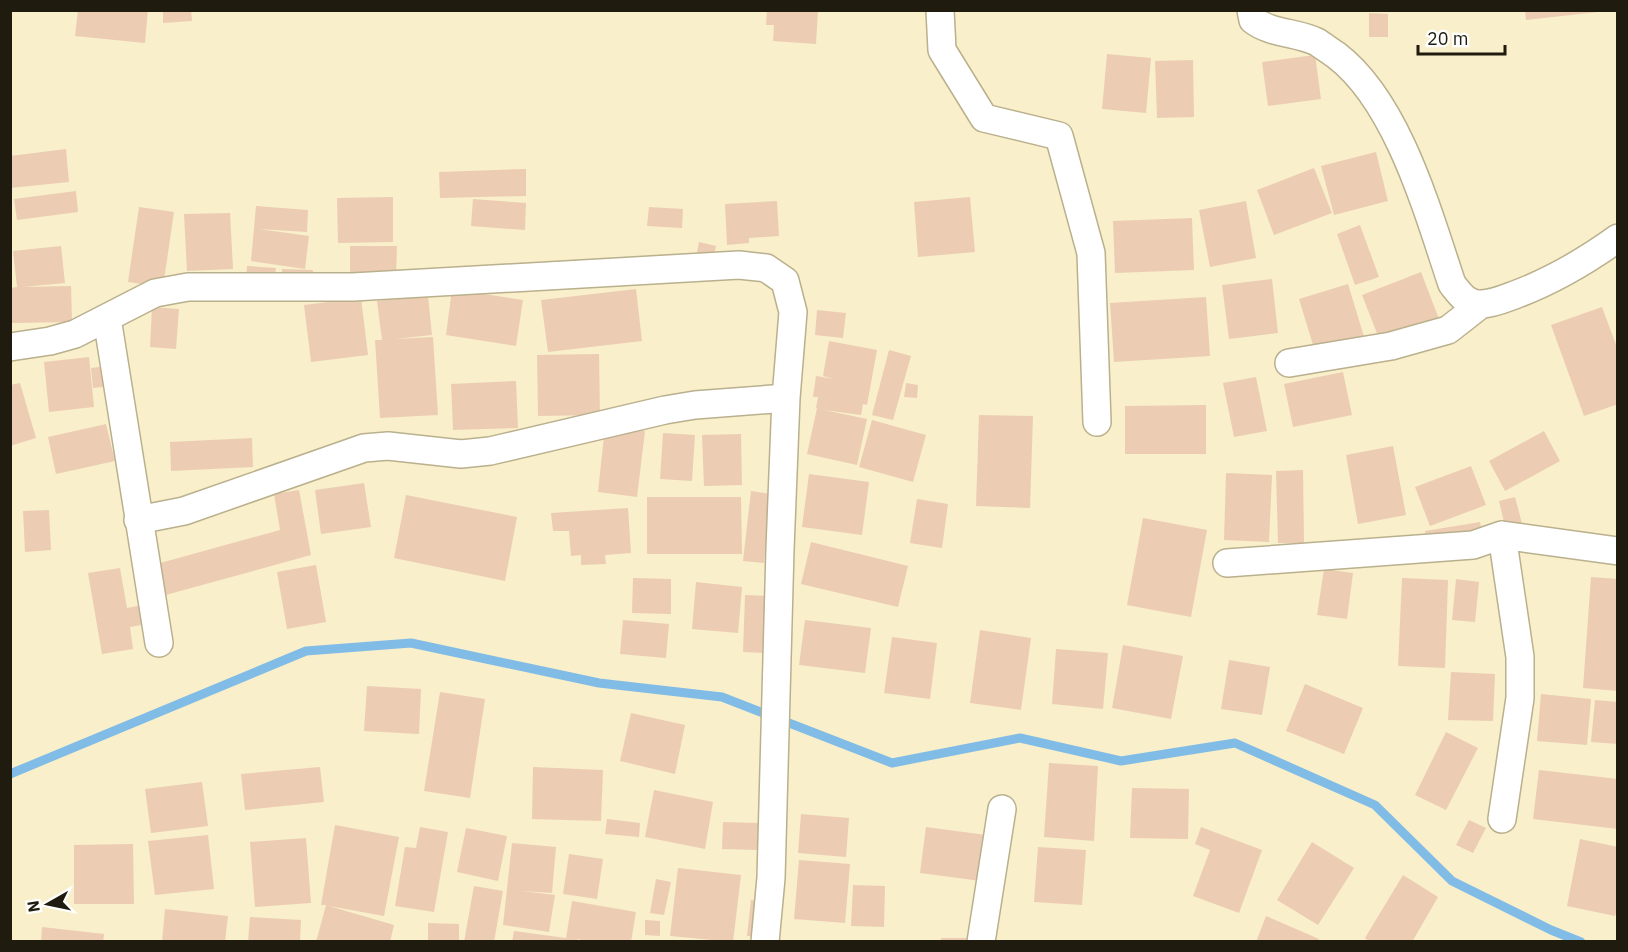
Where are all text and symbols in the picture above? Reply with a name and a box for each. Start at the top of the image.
scale bar [1418,18,1505,56]
text: 20 m [1427,27,1469,50]
north arrow [18,874,78,934]
text: N [22,899,44,914]

